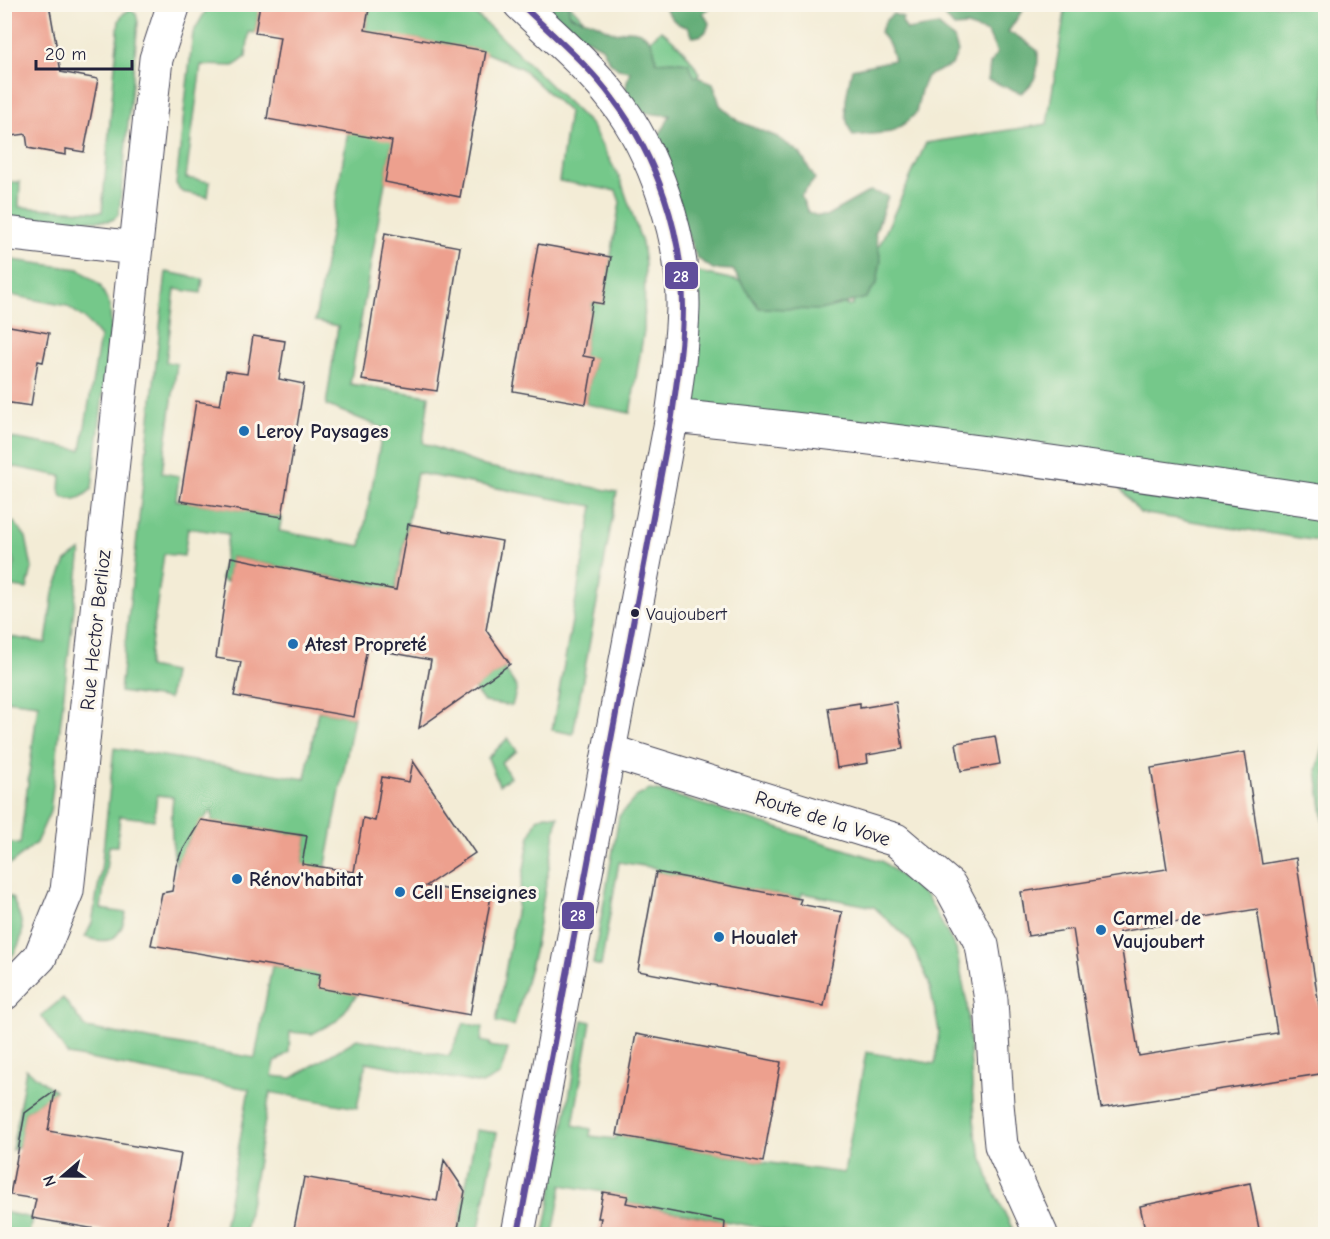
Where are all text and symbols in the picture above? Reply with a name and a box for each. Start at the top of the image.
scale bar [36,33,132,71]
text: 20 m [45,44,86,65]
line badge: 28 [664,261,699,290]
text: 28 [673,268,689,286]
place label: Leroy Paysages [256,420,389,443]
marker: Leroy Paysages [237,424,251,438]
street label: Rue Hector Berlioz [76,548,115,711]
place label: Vaujoubert [646,604,728,625]
marker: Vaujoubert [629,607,641,619]
place label: Atest Propreté [305,633,427,656]
marker: Atest Propreté [286,637,300,651]
street label: Route de la Vove [752,786,893,851]
place label: Rénov'habitat [249,868,364,891]
marker: Rénov'habitat [230,872,244,886]
place label: Cell Enseignes [412,881,536,904]
marker: Cell Enseignes [393,885,407,899]
line badge: 28 [561,901,595,930]
text: 28 [570,907,586,925]
place label: Carmel de Vaujoubert [1113,907,1205,953]
marker: Carmel de Vaujoubert [1094,923,1108,937]
place label: Houalet [731,926,798,949]
marker: Houalet [712,930,726,944]
north arrow [33,1146,93,1206]
text: N [40,1173,60,1189]

